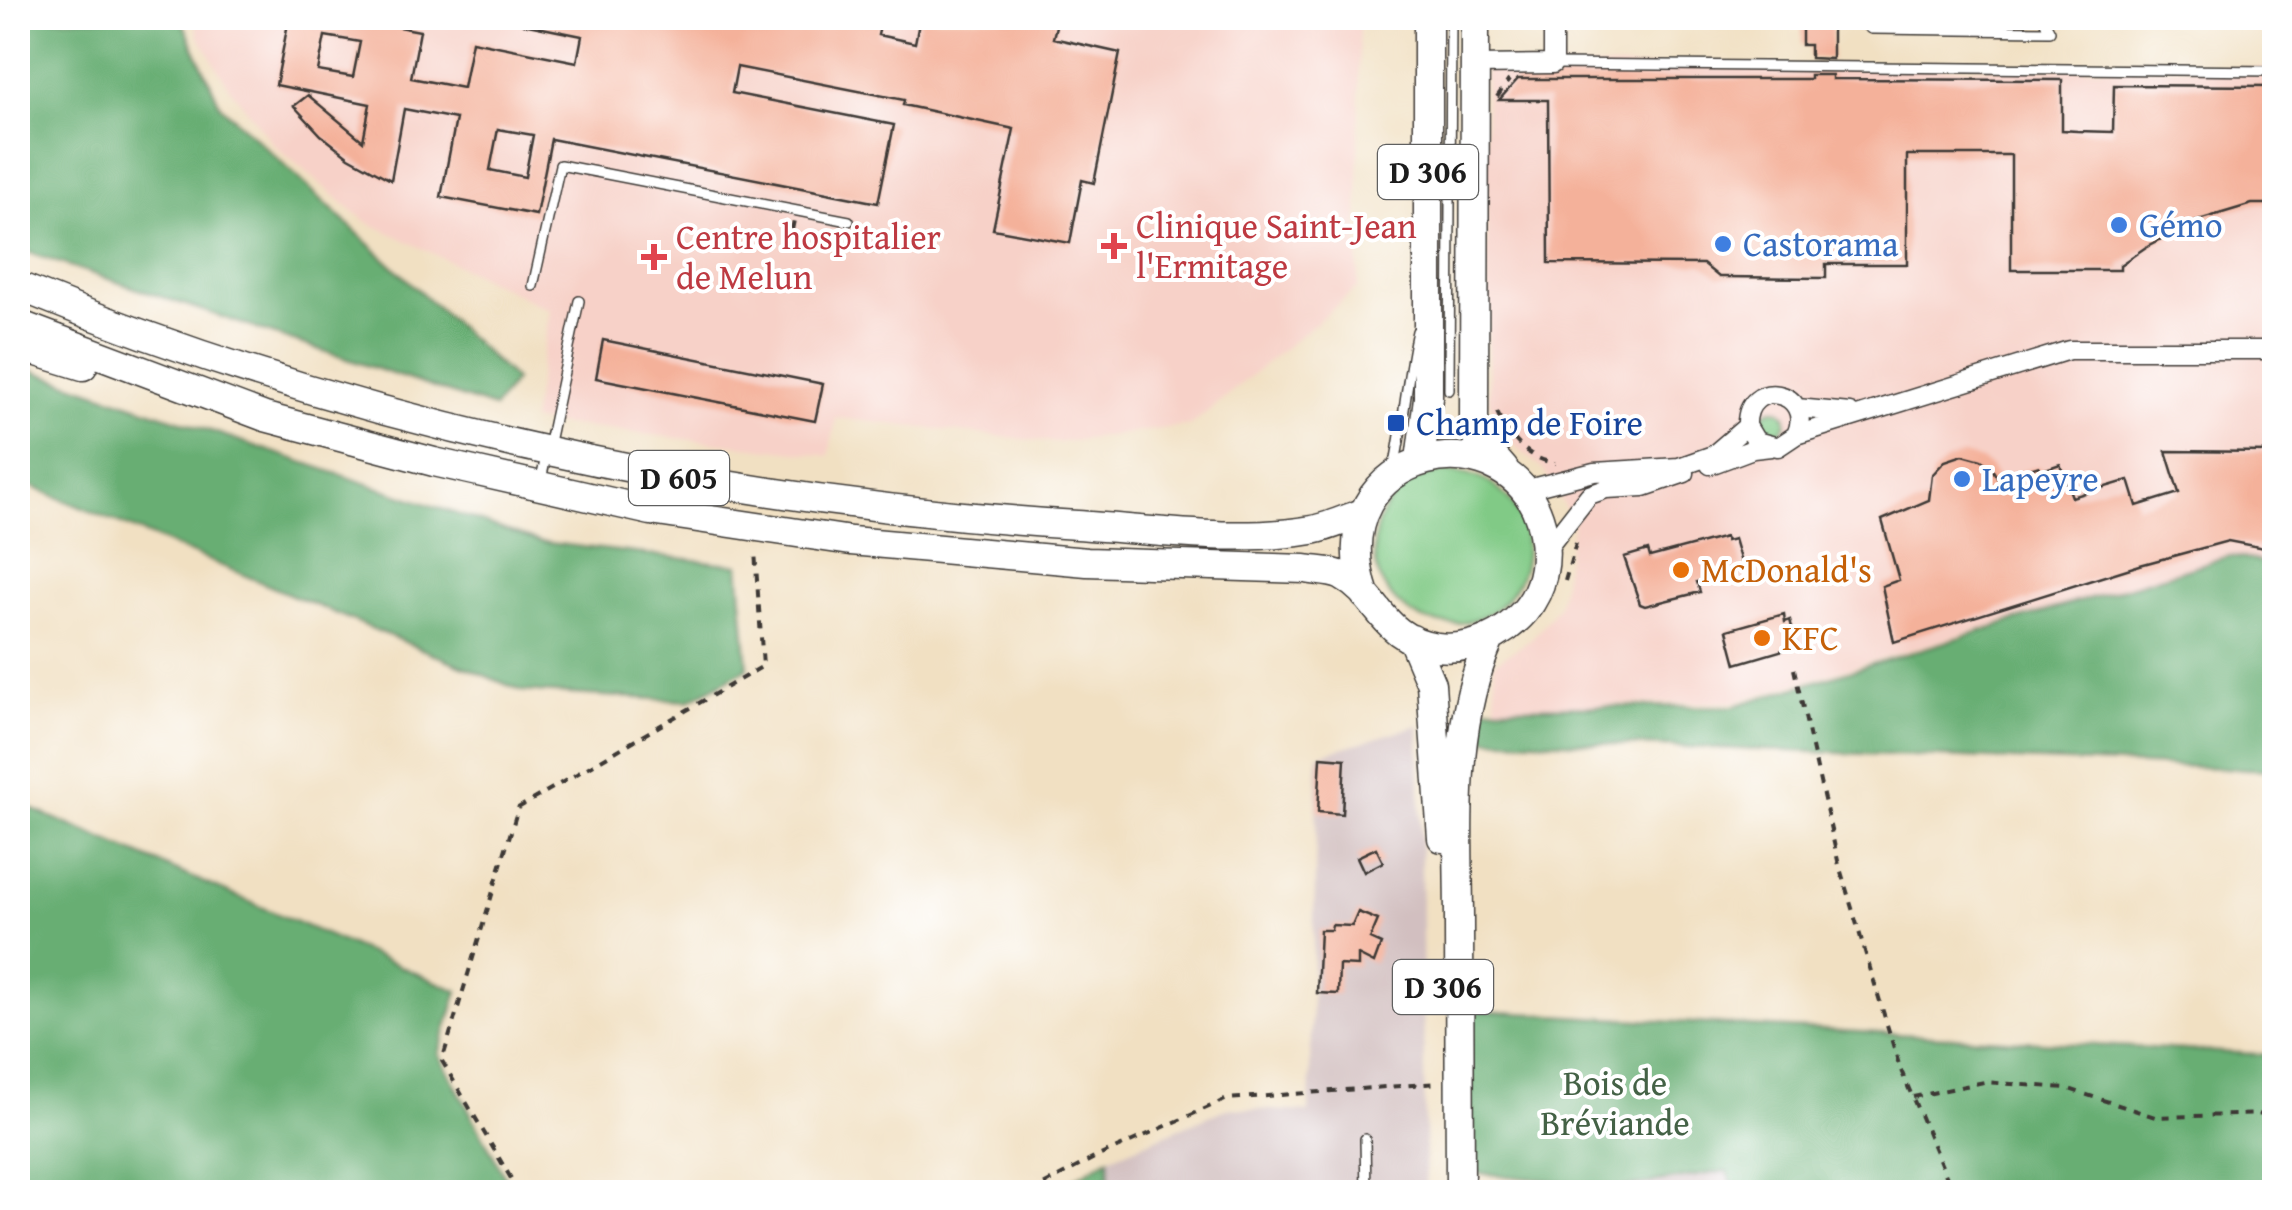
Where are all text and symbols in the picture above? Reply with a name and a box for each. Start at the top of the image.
road number: D 306 [1378,145,1478,199]
place label: Gémo [2139,199,2223,250]
place label: Clinique Saint-Jean l'Ermitage [1136,200,1417,291]
place label: Centre hospitalier de Melun [676,211,941,302]
marker: Gémo [2108,214,2130,236]
place label: Castorama [1743,218,1899,269]
marker: Clinique Saint-Jean l'Ermitage [1101,233,1127,259]
marker: Castorama [1712,233,1734,255]
marker: Centre hospitalier de Melun [641,244,667,270]
place label: Champ de Foire [1416,397,1643,448]
marker: Champ de Foire [1385,412,1407,434]
road number: D 605 [629,451,729,505]
place label: Lapeyre [1982,453,2099,504]
marker: Lapeyre [1951,468,1973,490]
place label: McDonald's [1701,544,1872,595]
marker: McDonald's [1670,559,1692,581]
place label: KFC [1782,612,1839,663]
marker: KFC [1751,627,1773,649]
road number: D 306 [1393,960,1493,1014]
park label: Bois de Bréviande [1540,1057,1690,1148]

